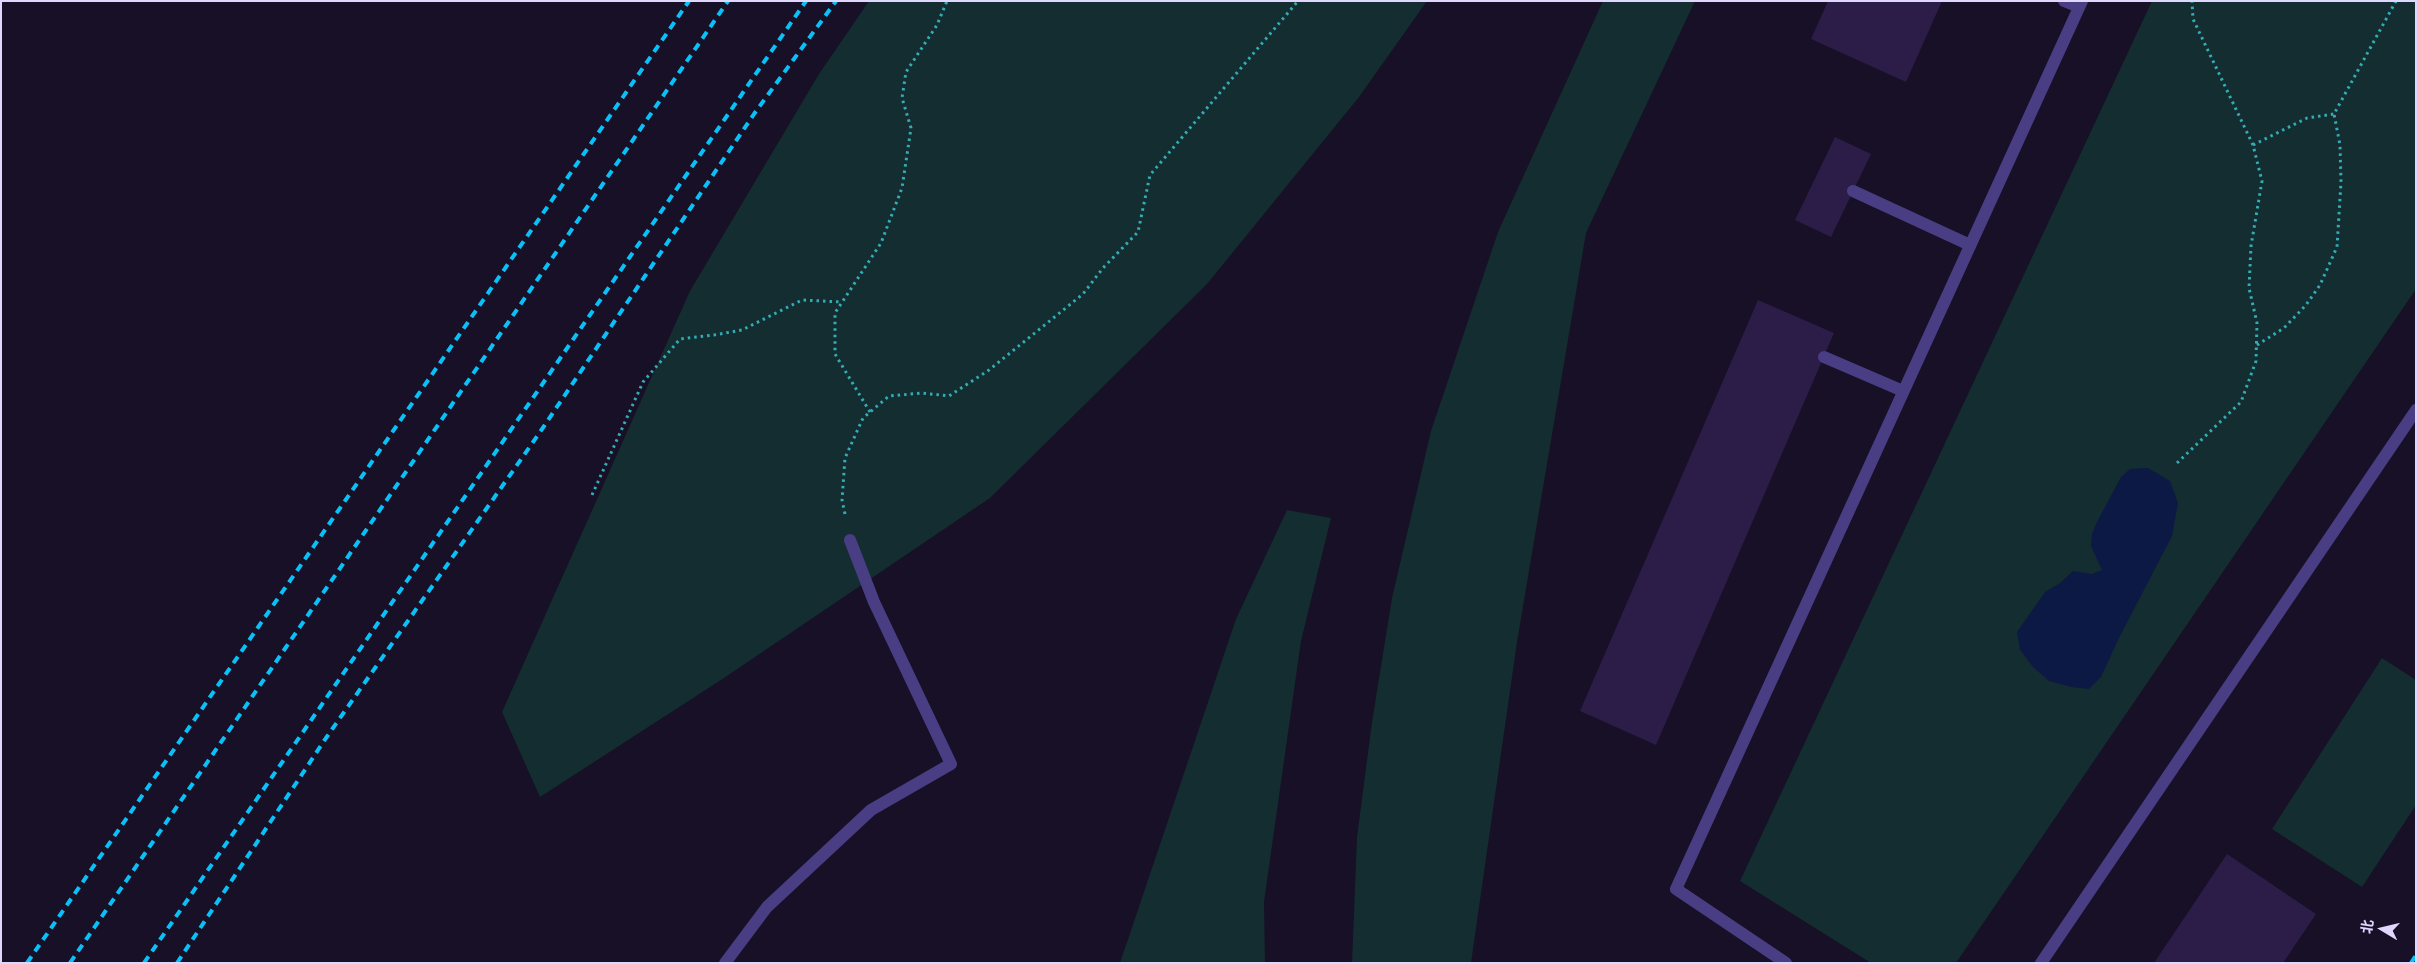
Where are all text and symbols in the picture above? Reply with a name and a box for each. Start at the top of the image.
north arrow [2357,904,2407,954]
text: 北 [2357,918,2377,935]

